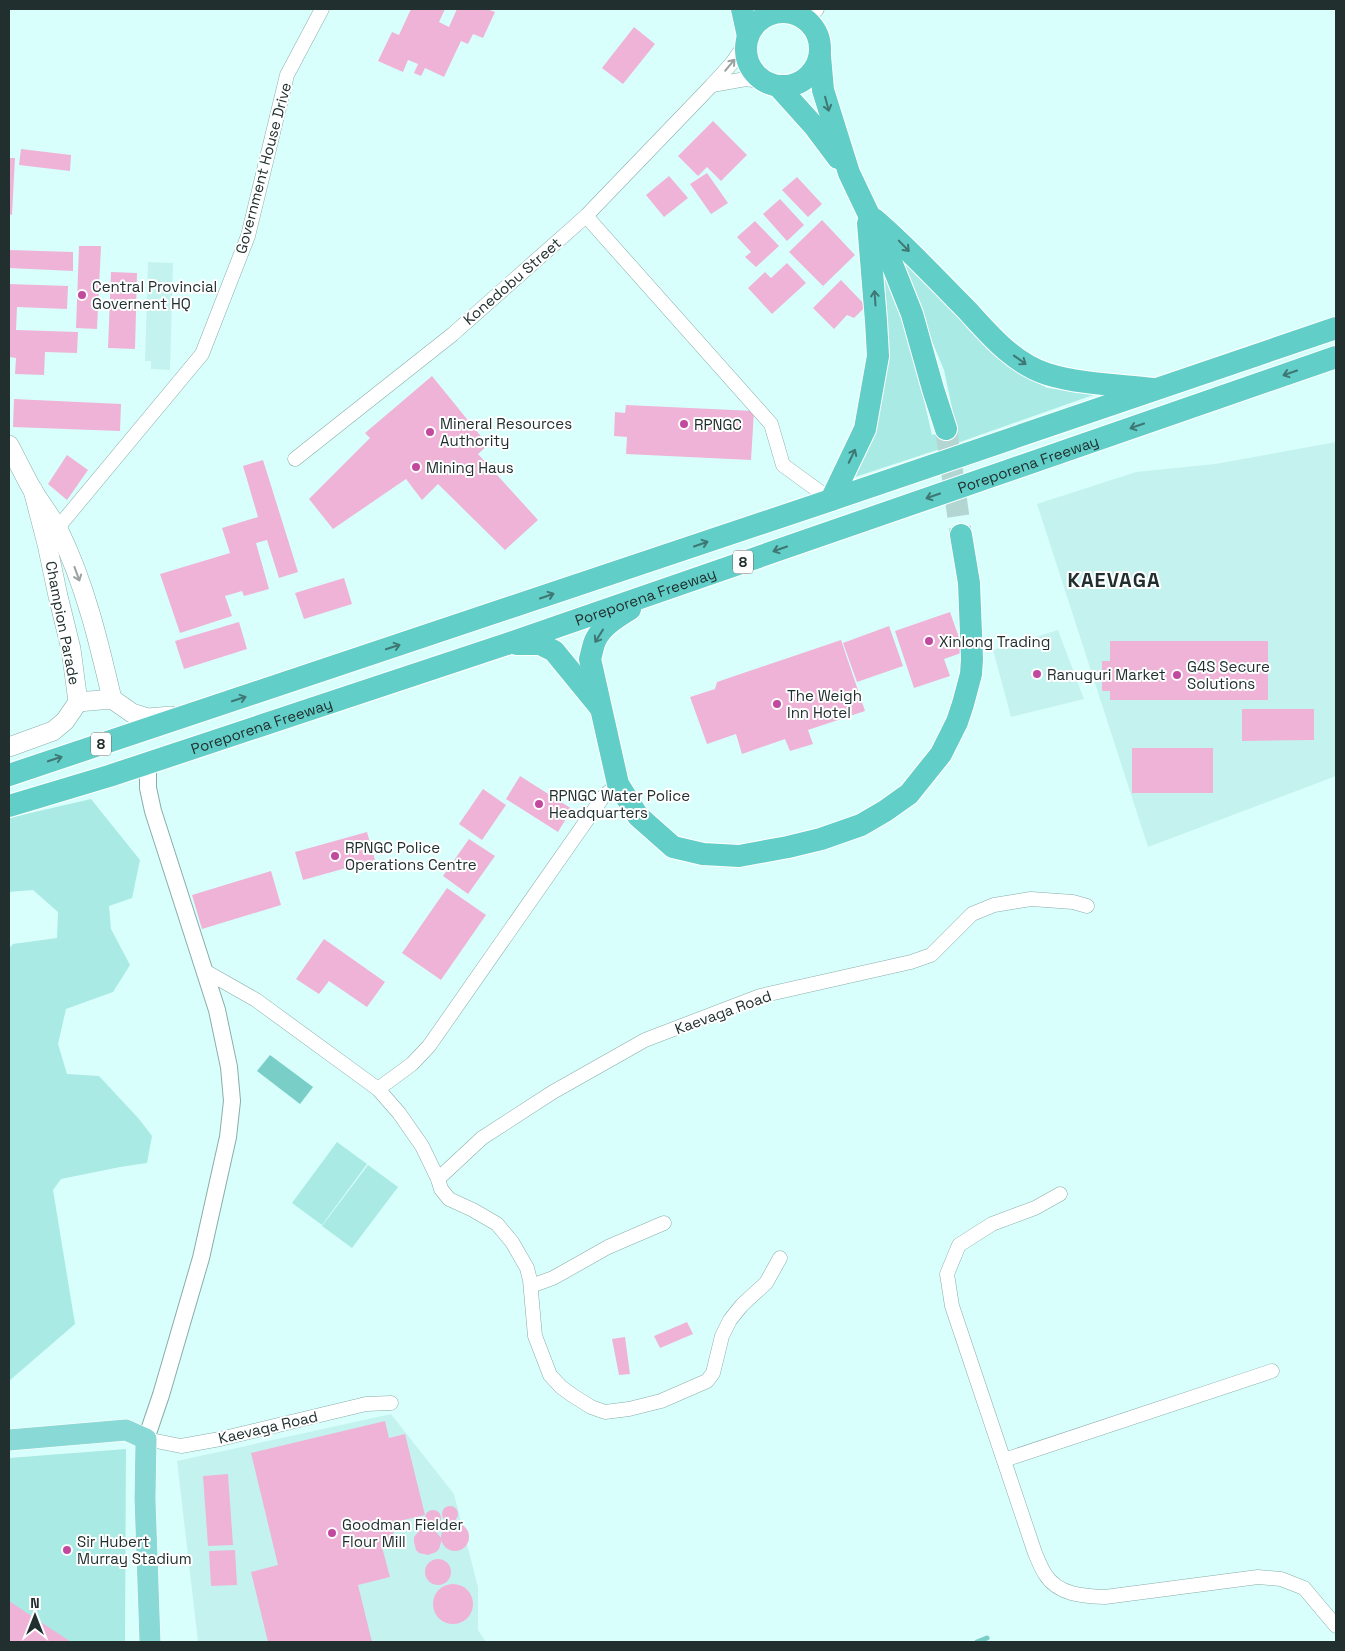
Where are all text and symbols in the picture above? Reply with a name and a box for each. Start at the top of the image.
one-way arrow [724,58,735,71]
street label: Government House Drive [231,80,295,256]
one-way arrow [823,96,832,112]
street label: Konedobu Street [459,233,565,329]
one-way arrow [898,239,910,252]
place label: Central Provincial Governent HQ [92,277,217,313]
marker: Central Provincial Governent HQ [76,289,88,301]
one-way arrow [870,290,879,306]
one-way arrow [1013,355,1027,365]
one-way arrow [1283,369,1298,378]
place label: Mineral Resources Authority [440,414,572,450]
place label: RPNGC [694,415,742,434]
marker: RPNGC [678,418,690,430]
one-way arrow [1129,422,1145,431]
marker: Mineral Resources Authority [424,426,436,438]
street label: Poreporena Freeway [955,430,1101,497]
one-way arrow [847,449,857,464]
place label: Mining Haus [426,458,514,477]
marker: Mining Haus [410,461,422,473]
one-way arrow [926,492,942,501]
one-way arrow [693,539,708,548]
one-way arrow [772,545,788,555]
road number: 8 [733,550,753,574]
street label: Champion Parade [42,559,84,687]
street label: Poreporena Freeway [572,563,718,629]
one-way arrow [73,566,82,581]
district label: KAEVAGA [1067,567,1161,593]
one-way arrow [539,590,555,600]
one-way arrow [593,629,603,643]
place label: Xinlong Trading [939,632,1050,651]
marker: Xinlong Trading [923,635,935,647]
one-way arrow [385,642,400,651]
place label: G4S Secure Solutions [1187,657,1270,693]
place label: Ranuguri Market [1047,665,1166,684]
marker: Ranuguri Market [1031,668,1043,680]
marker: G4S Secure Solutions [1171,669,1183,681]
place label: The Weigh Inn Hotel [787,686,862,722]
street label: Poreporena Freeway [188,693,335,758]
one-way arrow [230,693,246,703]
marker: The Weigh Inn Hotel [771,698,783,710]
road number: 8 [91,732,111,756]
one-way arrow [47,754,63,764]
place label: RPNGC Water Police Headquarters [549,786,690,822]
marker: RPNGC Water Police Headquarters [533,798,545,810]
place label: RPNGC Police Operations Centre [345,838,477,874]
marker: RPNGC Police Operations Centre [329,850,341,862]
street label: Kaevaga Road [672,986,774,1038]
street label: Kaevaga Road [216,1406,320,1448]
place label: Goodman Fielder Flour Mill [342,1515,464,1551]
marker: Goodman Fielder Flour Mill [326,1527,338,1539]
place label: Sir Hubert Murray Stadium [77,1532,192,1568]
marker: Sir Hubert Murray Stadium [61,1544,73,1556]
north arrow [10,1591,60,1641]
text: N [30,1594,40,1612]

